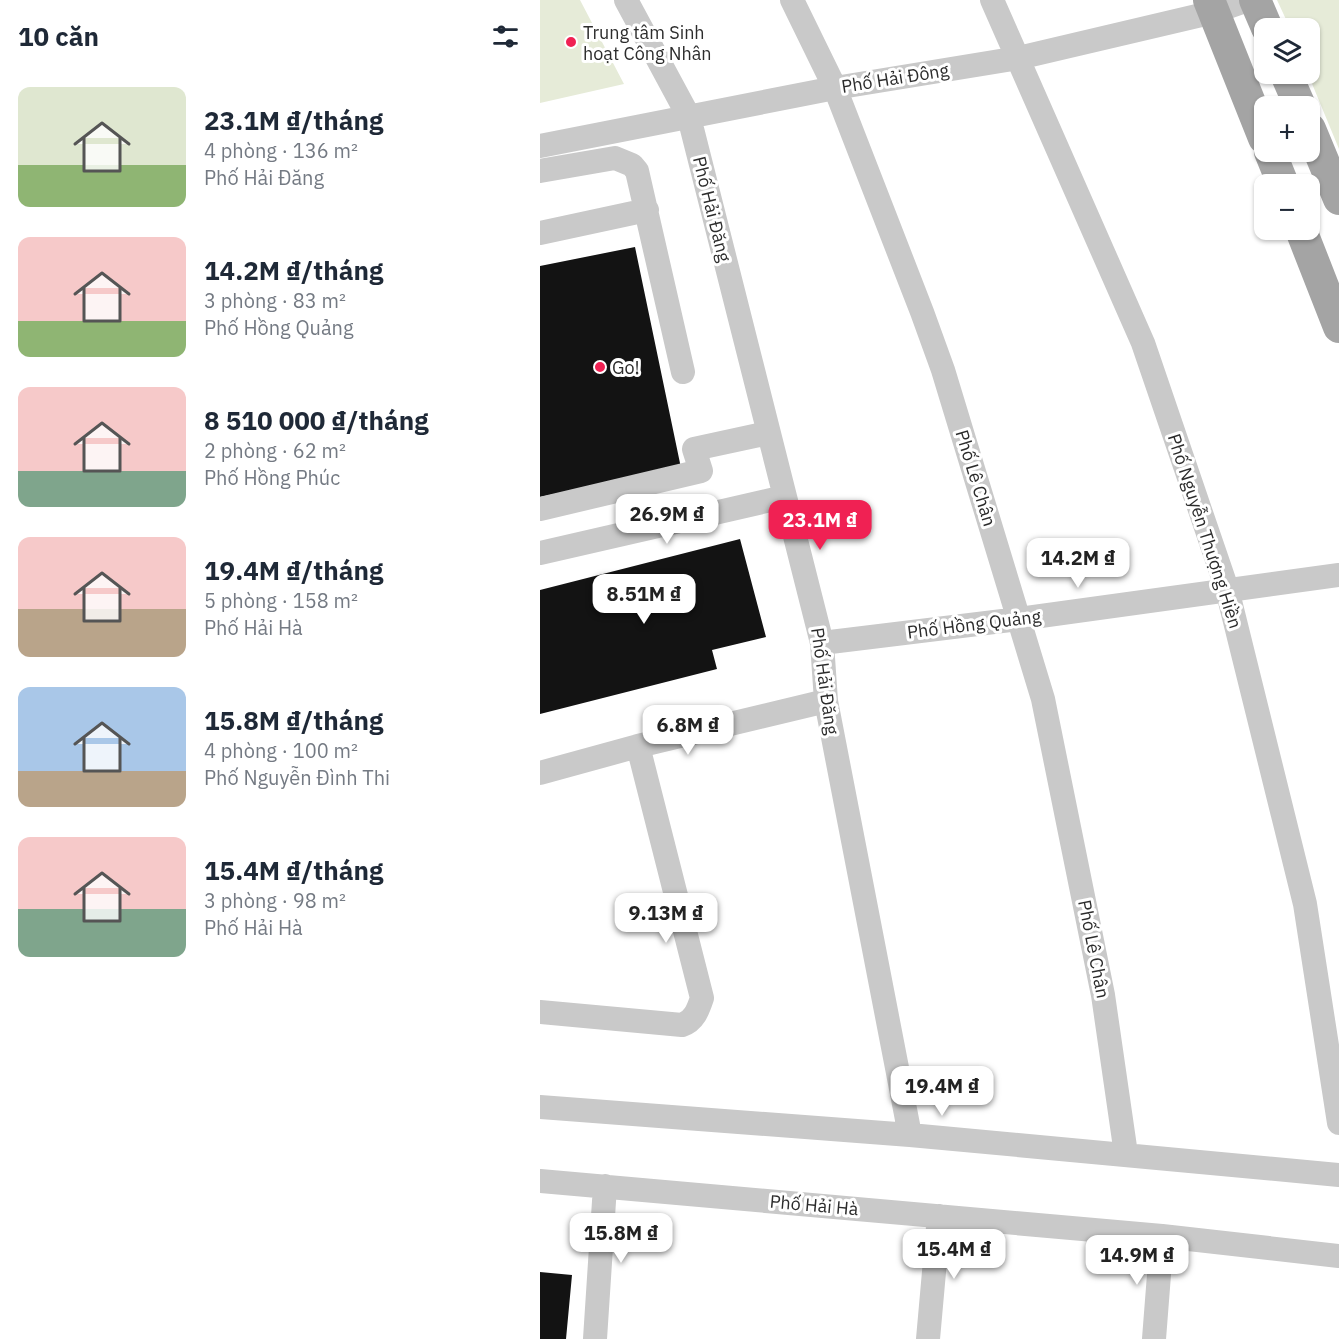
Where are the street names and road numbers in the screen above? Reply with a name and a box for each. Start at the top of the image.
street label: Phố Hải Đông [840,58,951,98]
street label: Phố Hải Đăng [688,154,736,265]
street label: Phố Lê Chân [950,427,1002,529]
street label: Phố Nguyễn Thượng Hiền [1163,431,1247,631]
street label: Phố Hồng Quảng [906,604,1043,644]
street label: Phố Hải Đăng [806,626,844,737]
street label: Phố Lê Chân [1073,898,1115,1000]
street label: Phố Hải Hà [769,1190,860,1220]

